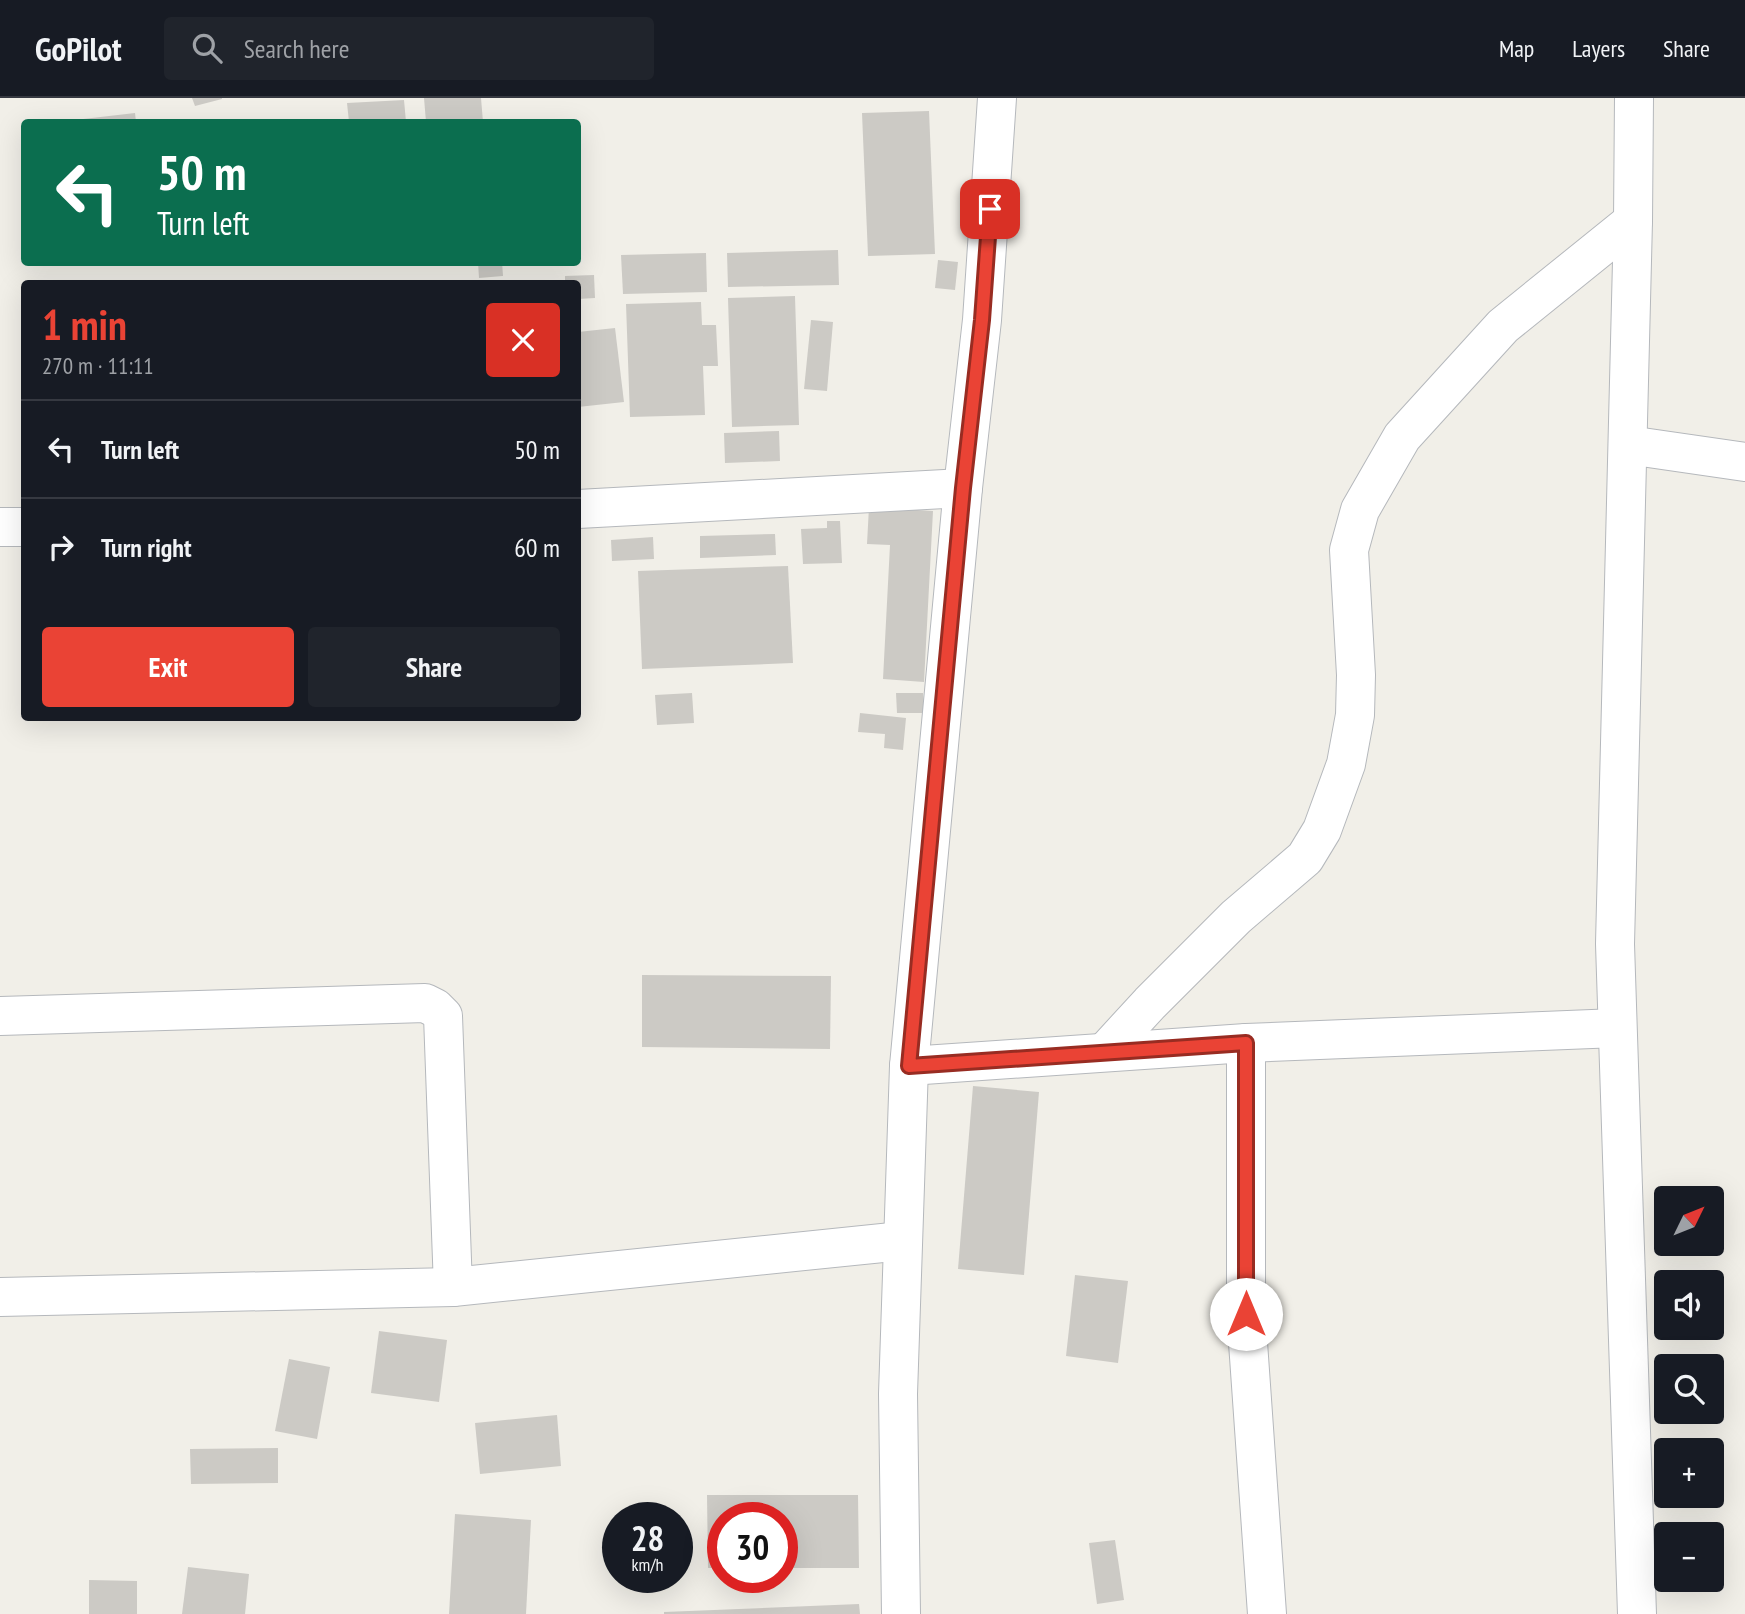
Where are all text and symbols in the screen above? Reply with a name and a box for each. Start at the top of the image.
search box [164,17,654,80]
text: GoPilot [35,27,122,70]
icon: search [188,29,226,67]
text: Search here [244,32,349,65]
text: Map [1499,33,1534,64]
text: Layers [1572,33,1625,64]
text: Share [1663,33,1710,64]
text: 50 m [157,140,246,204]
icon: left [42,147,133,238]
pin [960,179,1020,239]
icon: arrive [971,190,1009,228]
text: Turn left [157,202,249,244]
text: 1 min [42,297,127,352]
button: close [486,303,560,377]
text: 270 m · 11:11 [42,351,154,380]
icon: left [42,430,80,468]
text: Turn left [101,433,179,466]
text: 50 m [514,433,560,466]
icon: right [42,528,80,566]
text: Turn right [101,531,192,564]
text: 60 m [514,531,560,564]
button: Exit [42,627,294,707]
button: Share [308,627,560,707]
north arrow [1654,1186,1724,1256]
map controls [1654,1186,1724,1592]
button: sound [1654,1270,1724,1340]
position arrow [1209,1277,1283,1351]
button: search [1654,1354,1724,1424]
button: + [1654,1438,1724,1508]
speed limit sign: 30 [707,1502,798,1593]
text: 28 [631,1515,664,1561]
button: − [1654,1522,1724,1592]
text: km/h [632,1553,663,1576]

